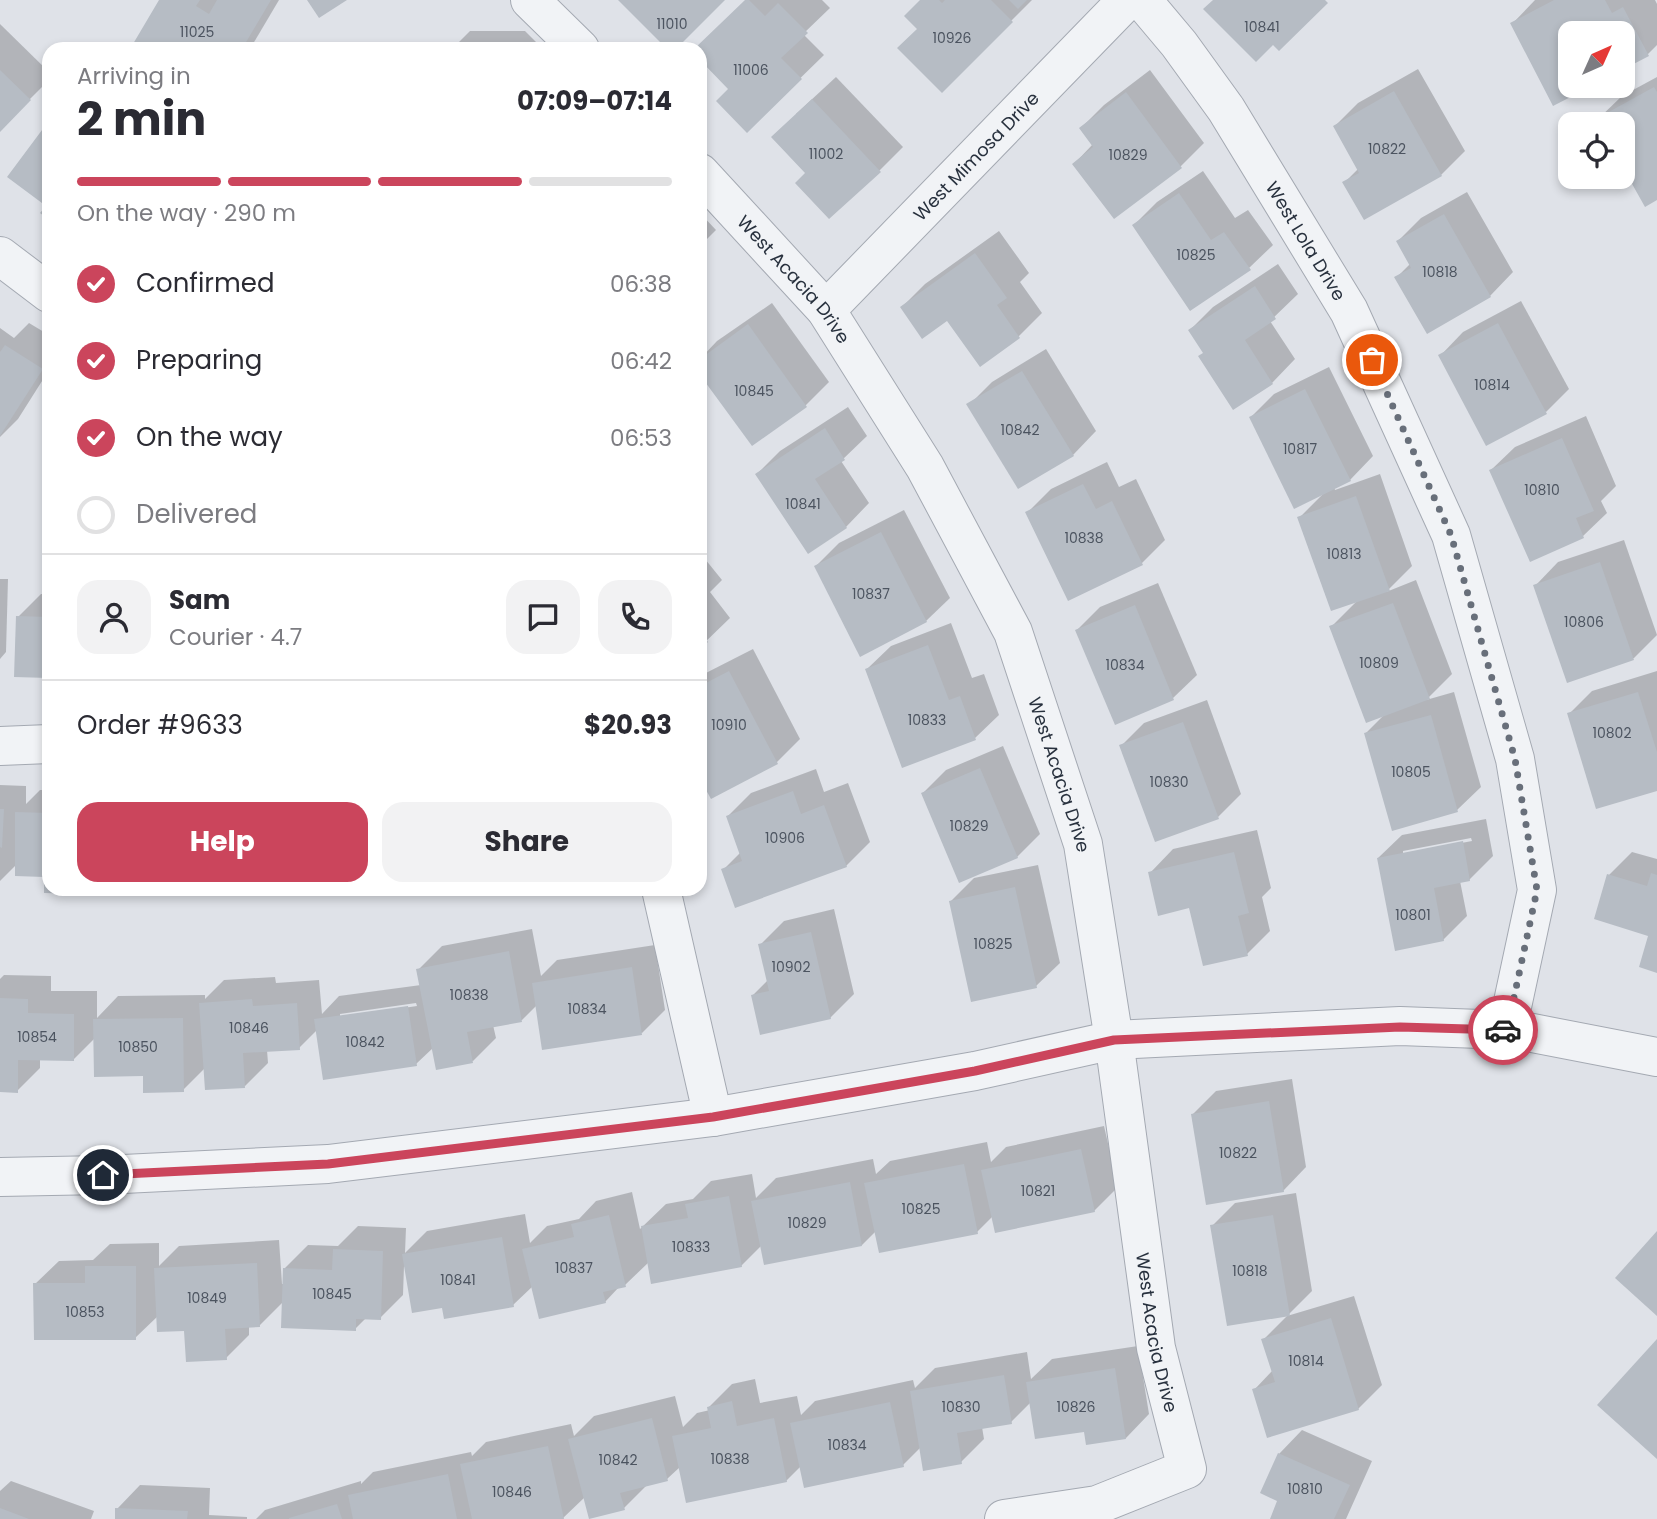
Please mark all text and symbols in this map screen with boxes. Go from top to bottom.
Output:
house number: 11010 [656,14,688,34]
house number: 10841 [1244,17,1280,37]
north arrow [1558,21,1634,98]
map controls [1558,21,1635,189]
house number: 11025 [180,22,214,42]
house number: 10926 [932,28,972,48]
text: Arriving in [77,60,191,92]
house number: 11006 [733,60,769,80]
text: 07:09–07:14 [517,83,672,119]
street label: West Mimosa Drive [907,86,1044,226]
text: 2 min [77,87,206,151]
button: locate [1558,112,1635,189]
house number: 10822 [1368,139,1406,159]
house number: 11002 [809,144,843,164]
house number: 10829 [1109,145,1147,165]
street label: West Lola Drive [1260,176,1352,305]
text: On the way · 290 m [77,197,296,229]
street label: West Acacia Drive [732,209,856,348]
house number: 10825 [1177,245,1215,265]
house number: 10818 [1422,262,1458,282]
icon: check [77,265,115,303]
text: Confirmed [136,265,274,301]
text: 06:38 [610,268,672,300]
pin [1342,330,1402,390]
icon: bag [1353,341,1391,379]
icon: check [77,342,115,380]
text: Preparing [136,342,262,378]
text: 06:42 [610,345,672,377]
house number: 10814 [1474,375,1510,395]
house number: 10845 [734,381,774,401]
icon: check [77,419,115,457]
text: On the way [136,419,283,455]
house number: 10842 [1001,420,1039,440]
text: 06:53 [610,422,672,454]
house number: 10817 [1283,439,1317,459]
house number: 10810 [1524,480,1560,500]
house number: 10841 [785,494,821,514]
text: Delivered [136,496,257,532]
house number: 10838 [1064,528,1104,548]
house number: 10813 [1327,544,1361,564]
button: person [77,580,151,654]
button: chat [506,580,580,654]
button: phone [598,580,672,654]
text: Sam [169,582,230,618]
house number: 10837 [852,584,890,604]
house number: 10806 [1564,612,1604,632]
text: Courier · 4.7 [169,621,302,653]
house number: 10809 [1359,653,1399,673]
house number: 10834 [1105,655,1145,675]
street label: West Acacia Drive [1023,694,1097,854]
text: Order #9633 [77,707,243,743]
text: $20.93 [584,707,672,743]
house number: 10833 [908,710,946,730]
house number: 10910 [711,715,747,735]
house number: 10802 [1593,723,1631,743]
house number: 10805 [1391,762,1431,782]
house number: 10830 [1149,772,1189,792]
button: Help [77,802,368,882]
button: Share [382,802,672,882]
house number: 10829 [950,816,988,836]
house number: 10906 [765,828,805,848]
house number: 10801 [1395,905,1431,925]
house number: 10825 [974,934,1012,954]
house number: 10902 [772,957,810,977]
house number: 10838 [449,985,489,1005]
courier [1468,995,1538,1065]
house number: 10834 [567,999,607,1019]
icon: car [1484,1011,1522,1049]
house number: 10846 [229,1018,269,1038]
house number: 10854 [17,1027,57,1047]
house number: 10842 [346,1032,384,1052]
house number: 10850 [118,1037,158,1057]
house number: 10822 [1219,1143,1257,1163]
pin [73,1145,133,1205]
icon: home [84,1156,122,1194]
house number: 10821 [1021,1181,1055,1201]
house number: 10825 [902,1199,940,1219]
house number: 10829 [788,1213,826,1233]
house number: 10833 [672,1237,710,1257]
street label: West Acacia Drive [1131,1251,1184,1415]
house number: 10837 [555,1258,593,1278]
house number: 10818 [1232,1261,1268,1281]
house number: 10841 [440,1270,476,1290]
house number: 10845 [312,1284,352,1304]
house number: 10849 [187,1288,227,1308]
house number: 10853 [65,1302,105,1322]
house number: 10814 [1288,1351,1324,1371]
house number: 10830 [941,1397,981,1417]
house number: 10826 [1056,1397,1096,1417]
house number: 10834 [827,1435,867,1455]
house number: 10838 [710,1449,750,1469]
house number: 10842 [599,1450,637,1470]
house number: 10810 [1287,1479,1323,1499]
house number: 10846 [492,1482,532,1502]

